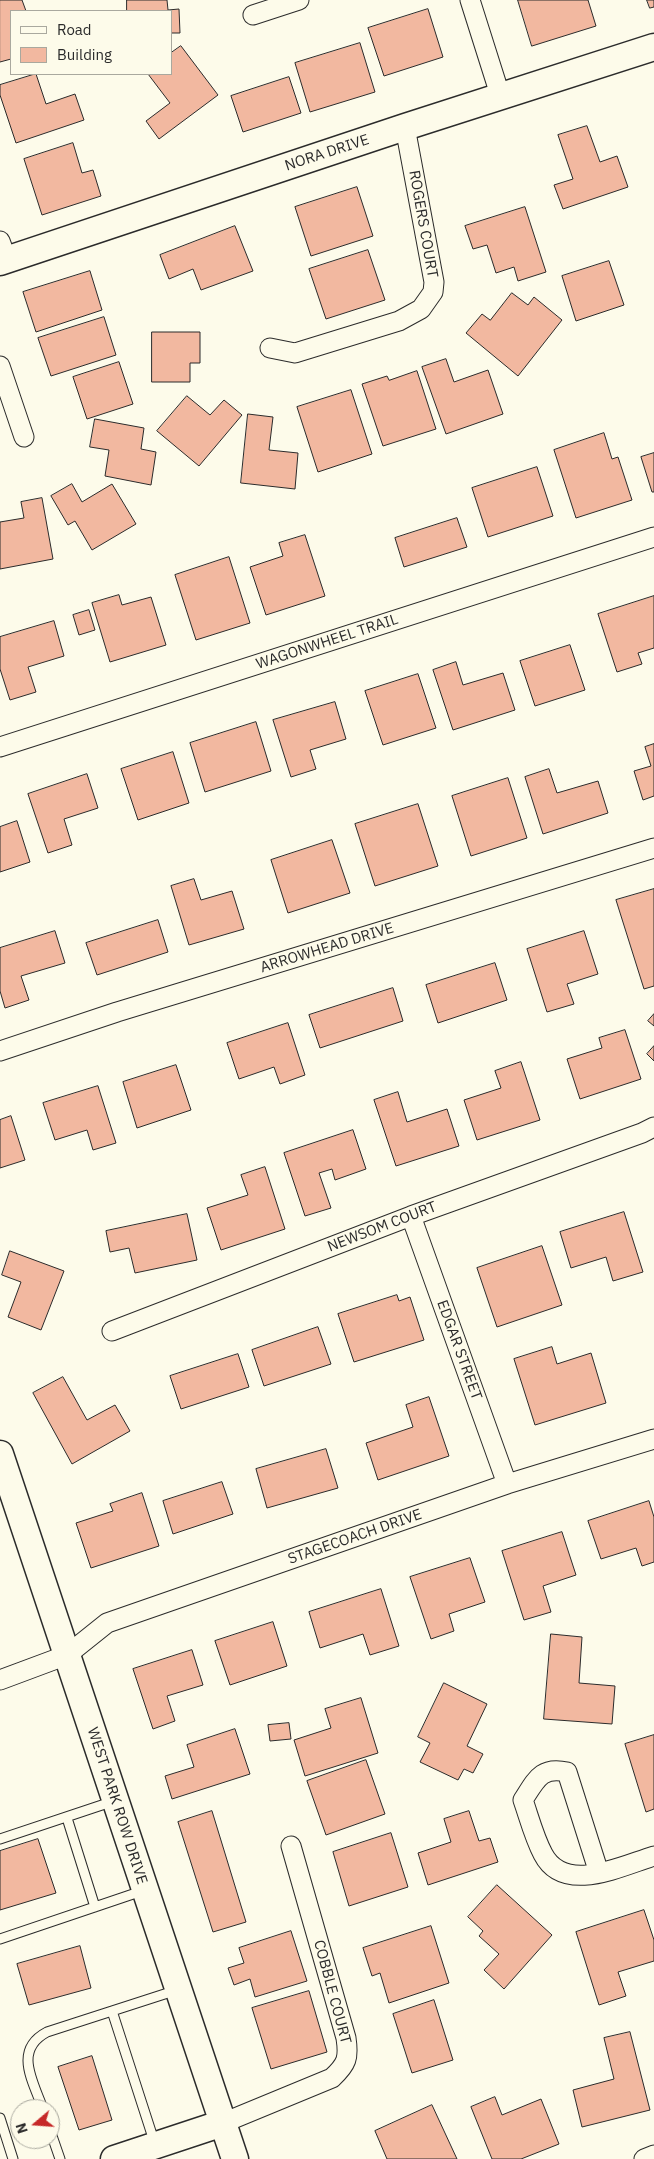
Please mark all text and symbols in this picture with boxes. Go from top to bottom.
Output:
legend [10,10,172,75]
text: Road [57,20,92,39]
text: Building [57,45,112,64]
street label: NORA DRIVE [283,131,371,175]
street label: ROGERS COURT [405,169,441,279]
street label: WAGONWHEEL TRAIL [254,611,400,673]
street label: ARROWHEAD DRIVE [258,919,396,977]
street label: NEWSOM COURT [325,1198,439,1256]
street label: EDGAR STREET [433,1298,485,1402]
street label: STAGECOACH DRIVE [286,1506,424,1568]
street label: WEST PARK ROW DRIVE [83,1725,151,1887]
street label: COBBLE COURT [309,1938,355,2046]
north arrow [10,2099,60,2149]
text: N [12,2121,32,2136]

